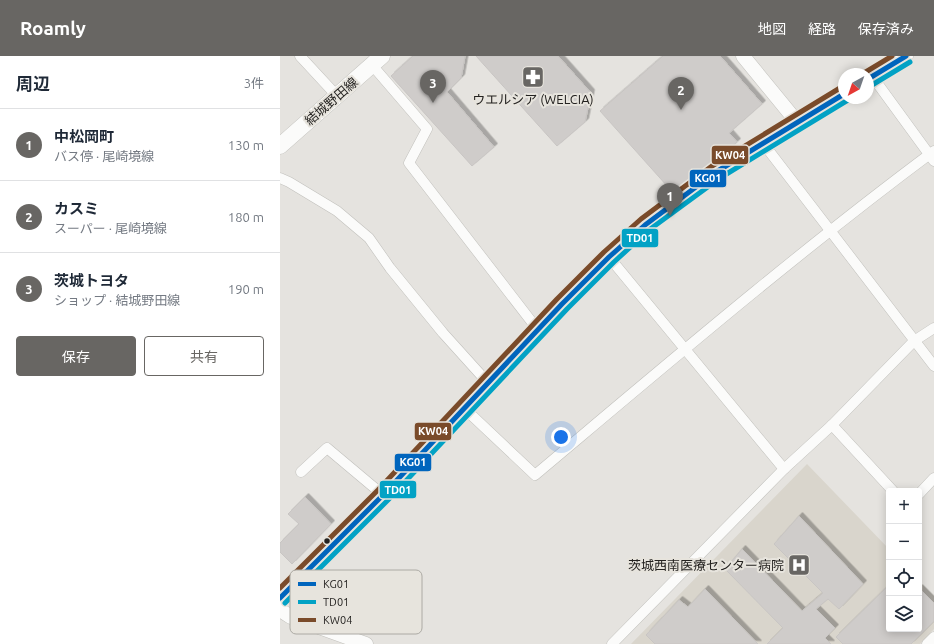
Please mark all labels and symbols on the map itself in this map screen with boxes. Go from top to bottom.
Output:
pharmacy icon: ウエルシア (WELCIA) [520,64,546,90]
north arrow [838,68,874,104]
pin: 3 [420,70,446,103]
street label: 結城野田線 [302,74,360,128]
pin: 2 [668,77,694,110]
place label: ウエルシア (WELCIA) [472,92,594,107]
line badge: KW04 [711,145,749,165]
text: KW04 [715,149,745,161]
line badge: KG01 [689,169,727,188]
text: KG01 [695,172,721,184]
pin: 1 [657,183,683,216]
line badge: TD01 [621,228,659,248]
text: TD01 [626,232,654,244]
line badge: KW04 [414,422,452,441]
text: KW04 [418,425,448,437]
your location [551,427,571,447]
line badge: KG01 [394,453,432,472]
text: KG01 [400,456,426,468]
line badge: TD01 [379,480,417,499]
text: TD01 [384,484,412,496]
unlabelled marker [322,536,332,546]
hospital icon: 茨城西南医療センター病院 [786,552,812,578]
place label: 茨城西南医療センター病院 [628,558,784,572]
legend [290,570,422,634]
text: KG01 [323,578,349,590]
text: TD01 [323,596,349,608]
text: KW04 [323,614,352,626]

